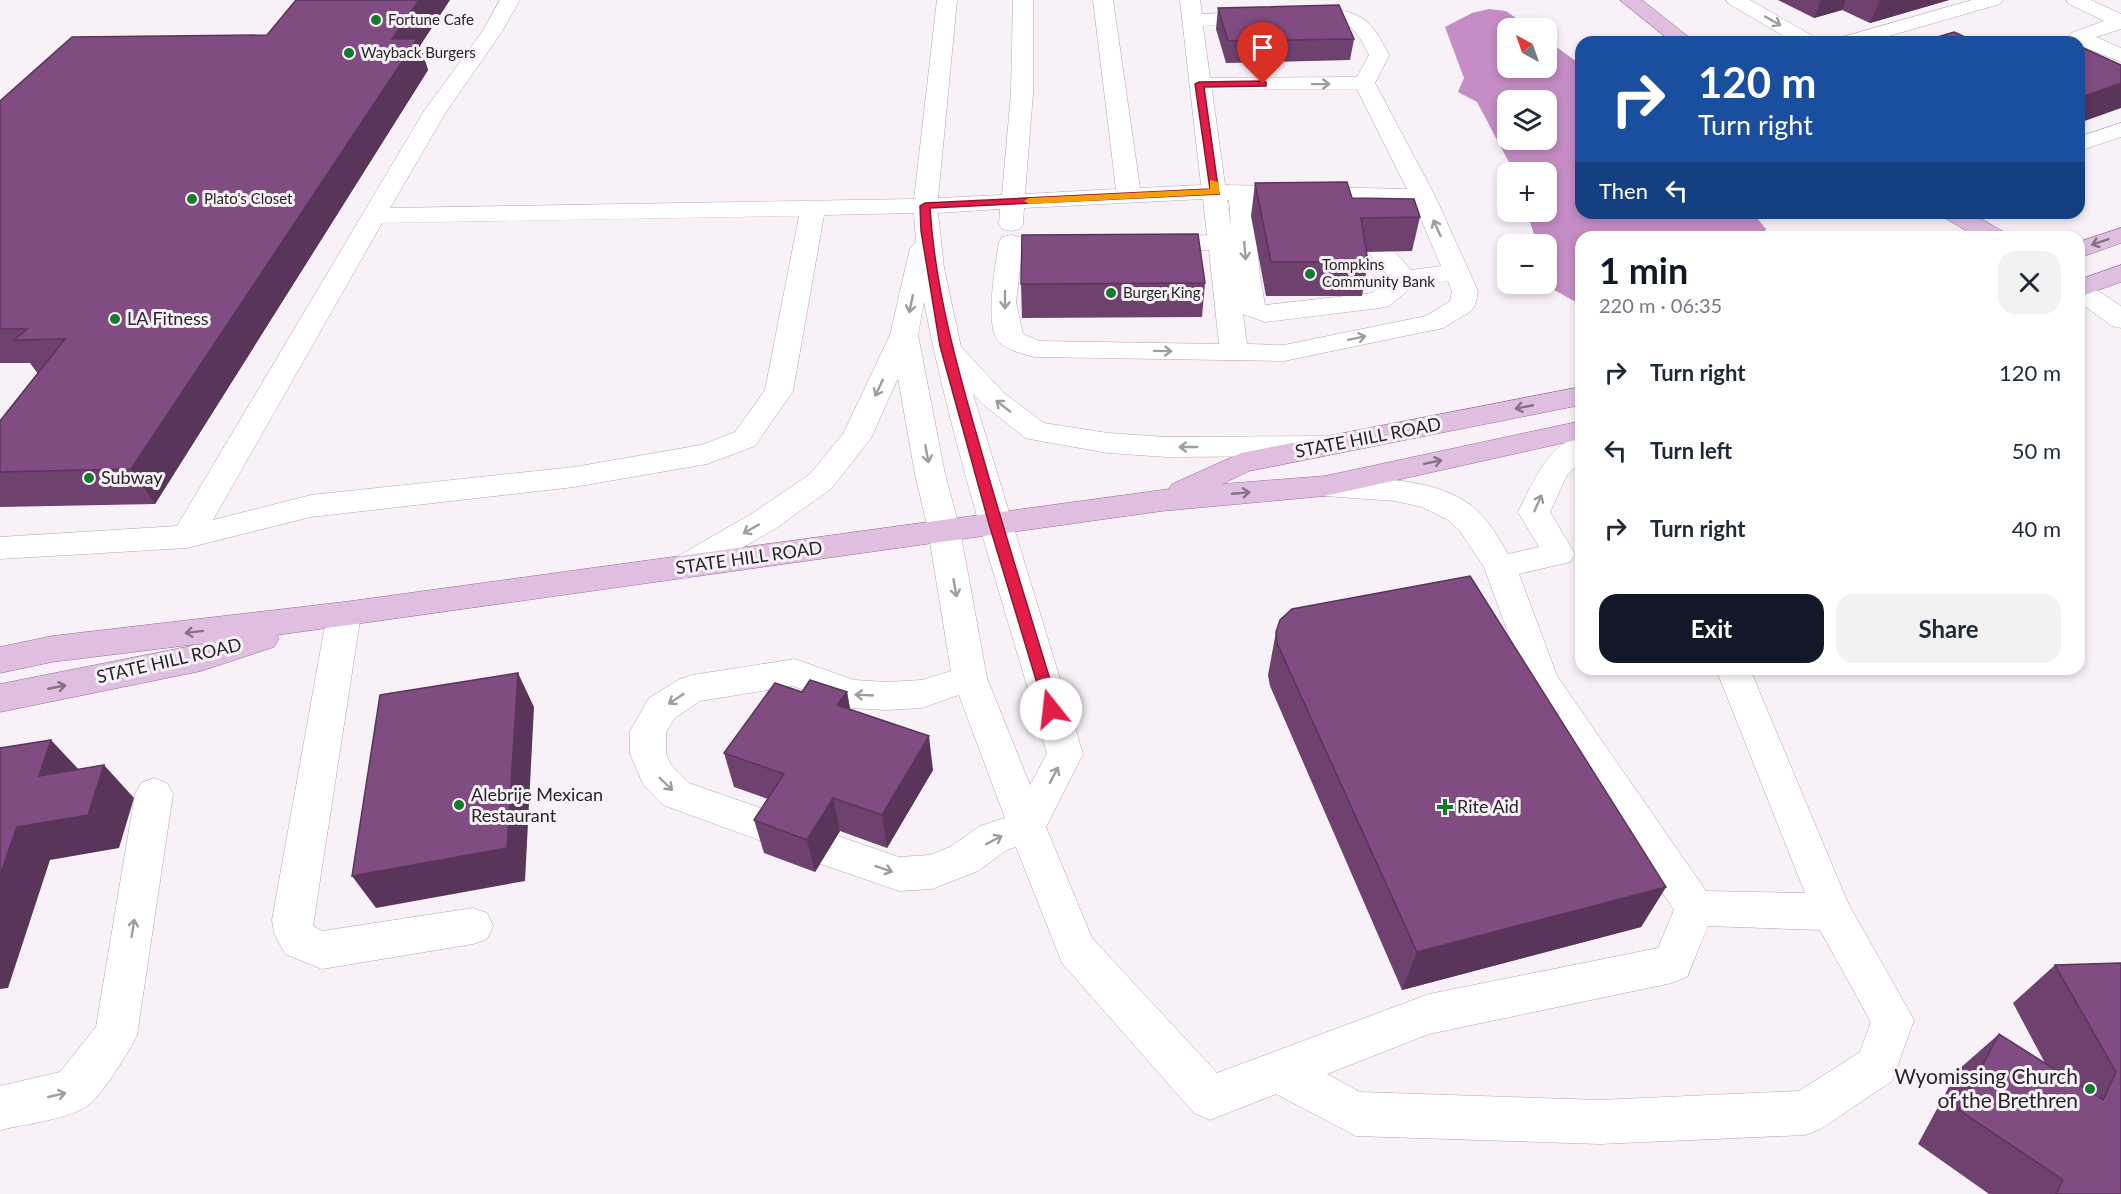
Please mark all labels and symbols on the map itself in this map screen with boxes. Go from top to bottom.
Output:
place label: Fortune Cafe [388,10,474,28]
marker: Fortune Cafe [369,13,383,27]
one-way arrow [1763,16,1781,27]
north arrow [1497,18,1557,78]
pin [1237,22,1288,84]
place label: Wayback Burgers [361,43,476,61]
marker: Wayback Burgers [342,46,356,60]
one-way arrow [1310,78,1330,90]
place label: Plato's Closet [204,189,293,207]
marker: Plato's Closet [185,192,199,206]
one-way arrow [1431,219,1442,238]
one-way arrow [2091,238,2110,249]
one-way arrow [1239,240,1250,260]
place label: Tompkins Community Bank [1322,255,1435,290]
marker: Tompkins Community Bank [1303,267,1317,281]
place label: Burger King [1123,283,1201,301]
marker: Burger King [1104,286,1118,300]
one-way arrow [999,289,1011,309]
one-way arrow [904,294,916,313]
place label: LA Fitness [127,307,209,329]
marker: LA Fitness [108,312,122,326]
one-way arrow [1346,332,1366,343]
one-way arrow [1153,345,1173,357]
one-way arrow [873,379,884,397]
one-way arrow [995,399,1011,412]
one-way arrow [1514,402,1533,414]
street label: STATE HILL ROAD [1293,412,1443,462]
one-way arrow [1178,441,1198,453]
one-way arrow [922,444,933,464]
one-way arrow [1424,456,1443,468]
place label: Subway [101,466,163,488]
marker: Subway [82,471,96,485]
one-way arrow [1231,487,1251,498]
one-way arrow [1533,495,1544,513]
one-way arrow [743,523,760,535]
street label: STATE HILL ROAD [674,536,824,578]
one-way arrow [949,578,960,597]
one-way arrow [184,627,204,638]
street label: STATE HILL ROAD [94,633,243,687]
position arrow [1019,677,1083,741]
one-way arrow [47,681,67,692]
one-way arrow [854,689,874,700]
one-way arrow [668,692,685,705]
one-way arrow [1048,767,1060,784]
one-way arrow [658,777,673,791]
place label: Alebrije Mexican Restaurant [471,783,603,826]
place label: Rite Aid [1457,795,1519,817]
marker: Alebrije Mexican Restaurant [452,798,466,812]
marker: Rite Aid [1438,800,1452,814]
one-way arrow [985,834,1002,846]
one-way arrow [874,864,893,875]
one-way arrow [128,919,139,939]
place label: Wyomissing Church of the Brethren [1894,1063,2078,1112]
marker: Wyomissing Church of the Brethren [2083,1082,2097,1096]
one-way arrow [47,1088,66,1100]

